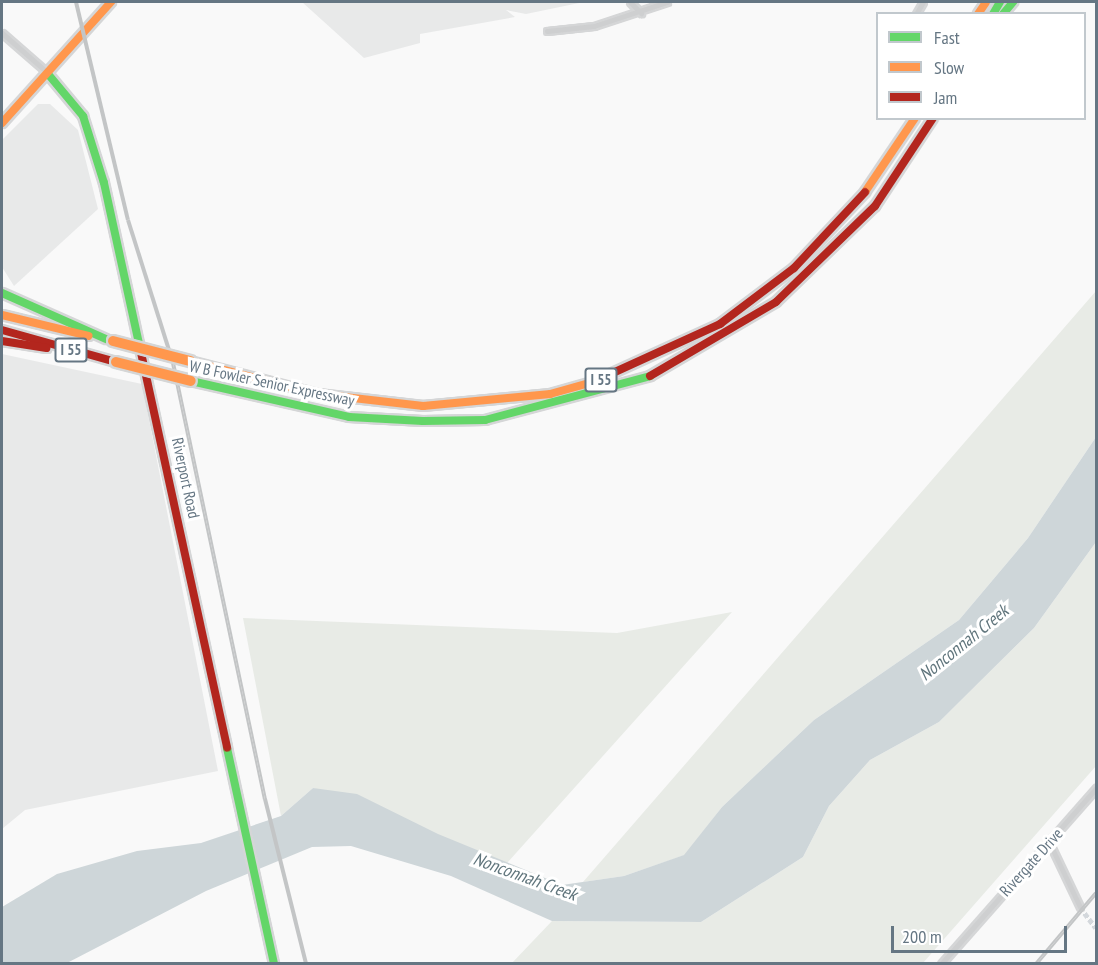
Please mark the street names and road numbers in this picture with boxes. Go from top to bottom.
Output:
road number: I 55 [54,338,88,362]
street label: W B Fowler Senior Expressway [187,356,357,410]
road number: I 55 [584,368,618,392]
street label: Riverport Road [168,436,204,520]
street label: Rivergate Drive [995,824,1067,900]

